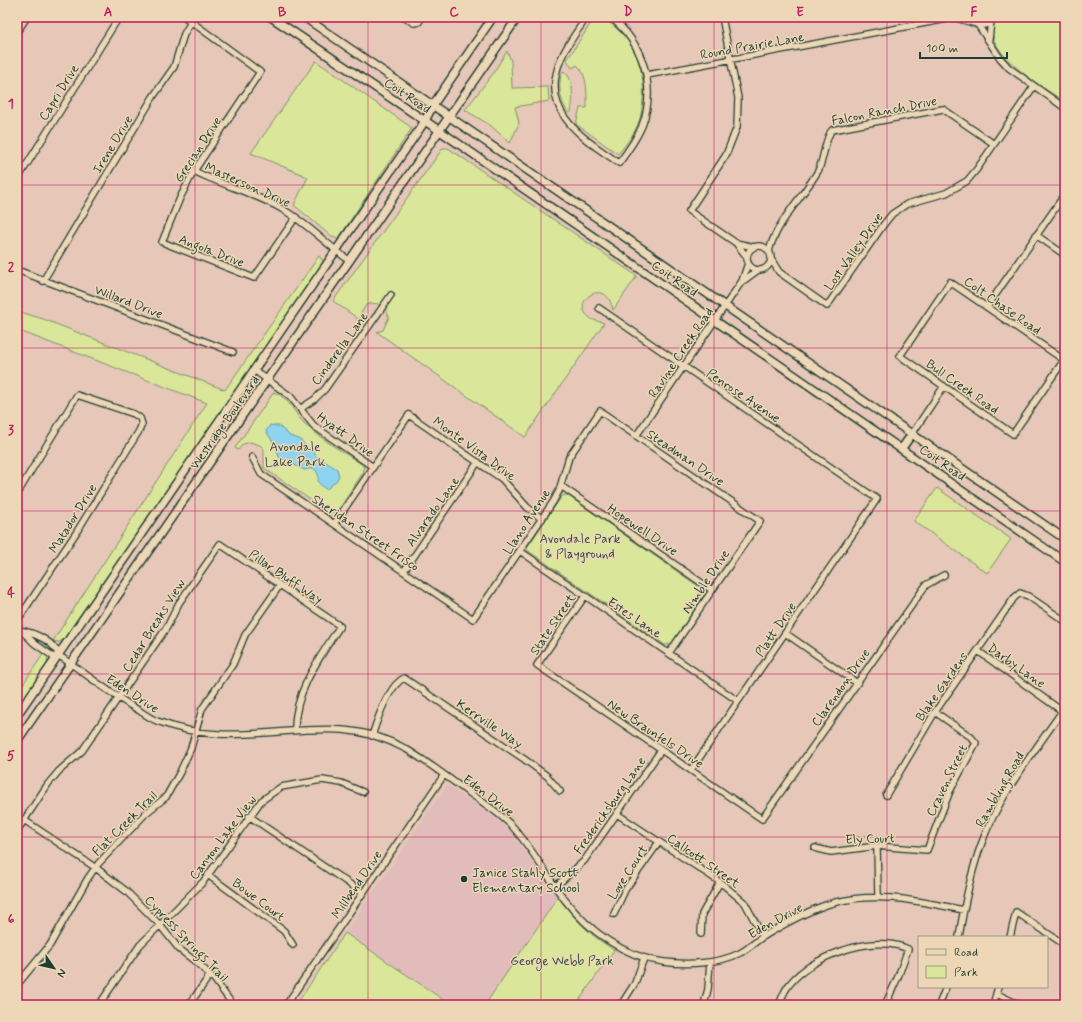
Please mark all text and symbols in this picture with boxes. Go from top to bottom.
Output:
text: A [104,4,112,21]
text: B [278,4,287,21]
text: C [449,4,459,21]
text: D [624,4,633,21]
text: E [796,4,804,21]
text: F [971,4,978,21]
street label: Round Prairie Lane [699,29,806,64]
scale bar [920,34,1007,60]
text: 100 m [926,41,958,57]
street label: Capri Drive [35,61,83,124]
street label: Coit Road [381,74,434,118]
street label: Falcon Ranch Drive [830,93,939,130]
text: 1 [8,96,14,113]
street label: Irene Drive [89,112,137,177]
street label: Grecian Drive [171,114,226,186]
street label: Masterson Drive [202,159,293,212]
street label: Lost Valley Drive [821,209,888,294]
street label: Angola Drive [176,231,247,274]
street label: Coit Road [648,257,701,301]
text: 2 [8,259,15,276]
street label: Colt Chase Road [960,273,1044,339]
street label: Willard Drive [92,282,165,323]
street label: Ravine Creek Road [645,304,718,401]
street label: Cinderella Lane [308,309,373,389]
street label: Bull Creek Road [922,356,1002,419]
street label: Penrose Avenue [703,365,783,427]
street label: Westridge Boulevard [186,373,265,474]
street label: Hyatt Drive [313,409,377,462]
street label: Monte Vista Drive [429,413,519,485]
text: 3 [8,422,14,439]
street label: Steadman Drive [643,426,727,491]
park label: Avondale Lake Park [265,439,326,471]
street label: Coit Road [916,441,969,485]
street label: Alvarado Lane [403,473,464,550]
street label: Matador Drive [45,481,101,557]
street label: Llano Avenue [500,486,555,558]
street label: Sheridan Street Frisco [308,491,422,576]
street label: Hopewell Drive [604,500,681,560]
park label: Avondale Park & Playground [540,531,621,563]
street label: Pillar Bluff Way [245,546,325,608]
street label: Nimble Drive [679,547,734,617]
street label: Cedar Breaks View [119,576,190,676]
text: 4 [7,585,15,602]
street label: State Street [526,590,580,659]
street label: Estes Lane [604,594,664,643]
street label: Platt Drive [752,599,801,661]
street label: Darby Lane [984,640,1049,693]
street label: Clarendon Drive [808,645,874,730]
street label: Blake Gardens [912,649,973,725]
street label: Eden Drive [102,671,162,718]
street label: Kerrville Way [453,696,526,753]
street label: New Braunfels Drive [604,696,707,773]
street label: Craven Street [923,742,972,819]
text: 5 [7,748,15,765]
street label: Rambling Road [972,749,1030,831]
street label: Fredericksburg Lane [570,754,650,858]
street label: Eden Drive [459,771,517,821]
street label: Flat Creek Trail [89,788,162,860]
street label: Canyon Lake View [186,792,261,884]
street label: Callcott Street [663,830,743,893]
street label: Ely Court [845,830,895,849]
street label: Love Court [604,842,652,903]
street label: Millbend Drive [328,847,386,922]
place label: Janice Stahly Scott Elementary School [472,865,580,897]
marker: Janice Stahly Scott Elementary School [459,874,469,884]
street label: Bowe Court [228,875,288,926]
street label: Cypress Springs Trail [139,892,232,987]
street label: Eden Drive [745,899,806,943]
text: 6 [8,911,15,928]
legend [918,936,1048,988]
text: Road [954,945,978,961]
north arrow [34,948,74,988]
park label: George Webb Park [510,953,614,971]
text: Park [954,965,978,981]
text: N [54,966,69,980]

